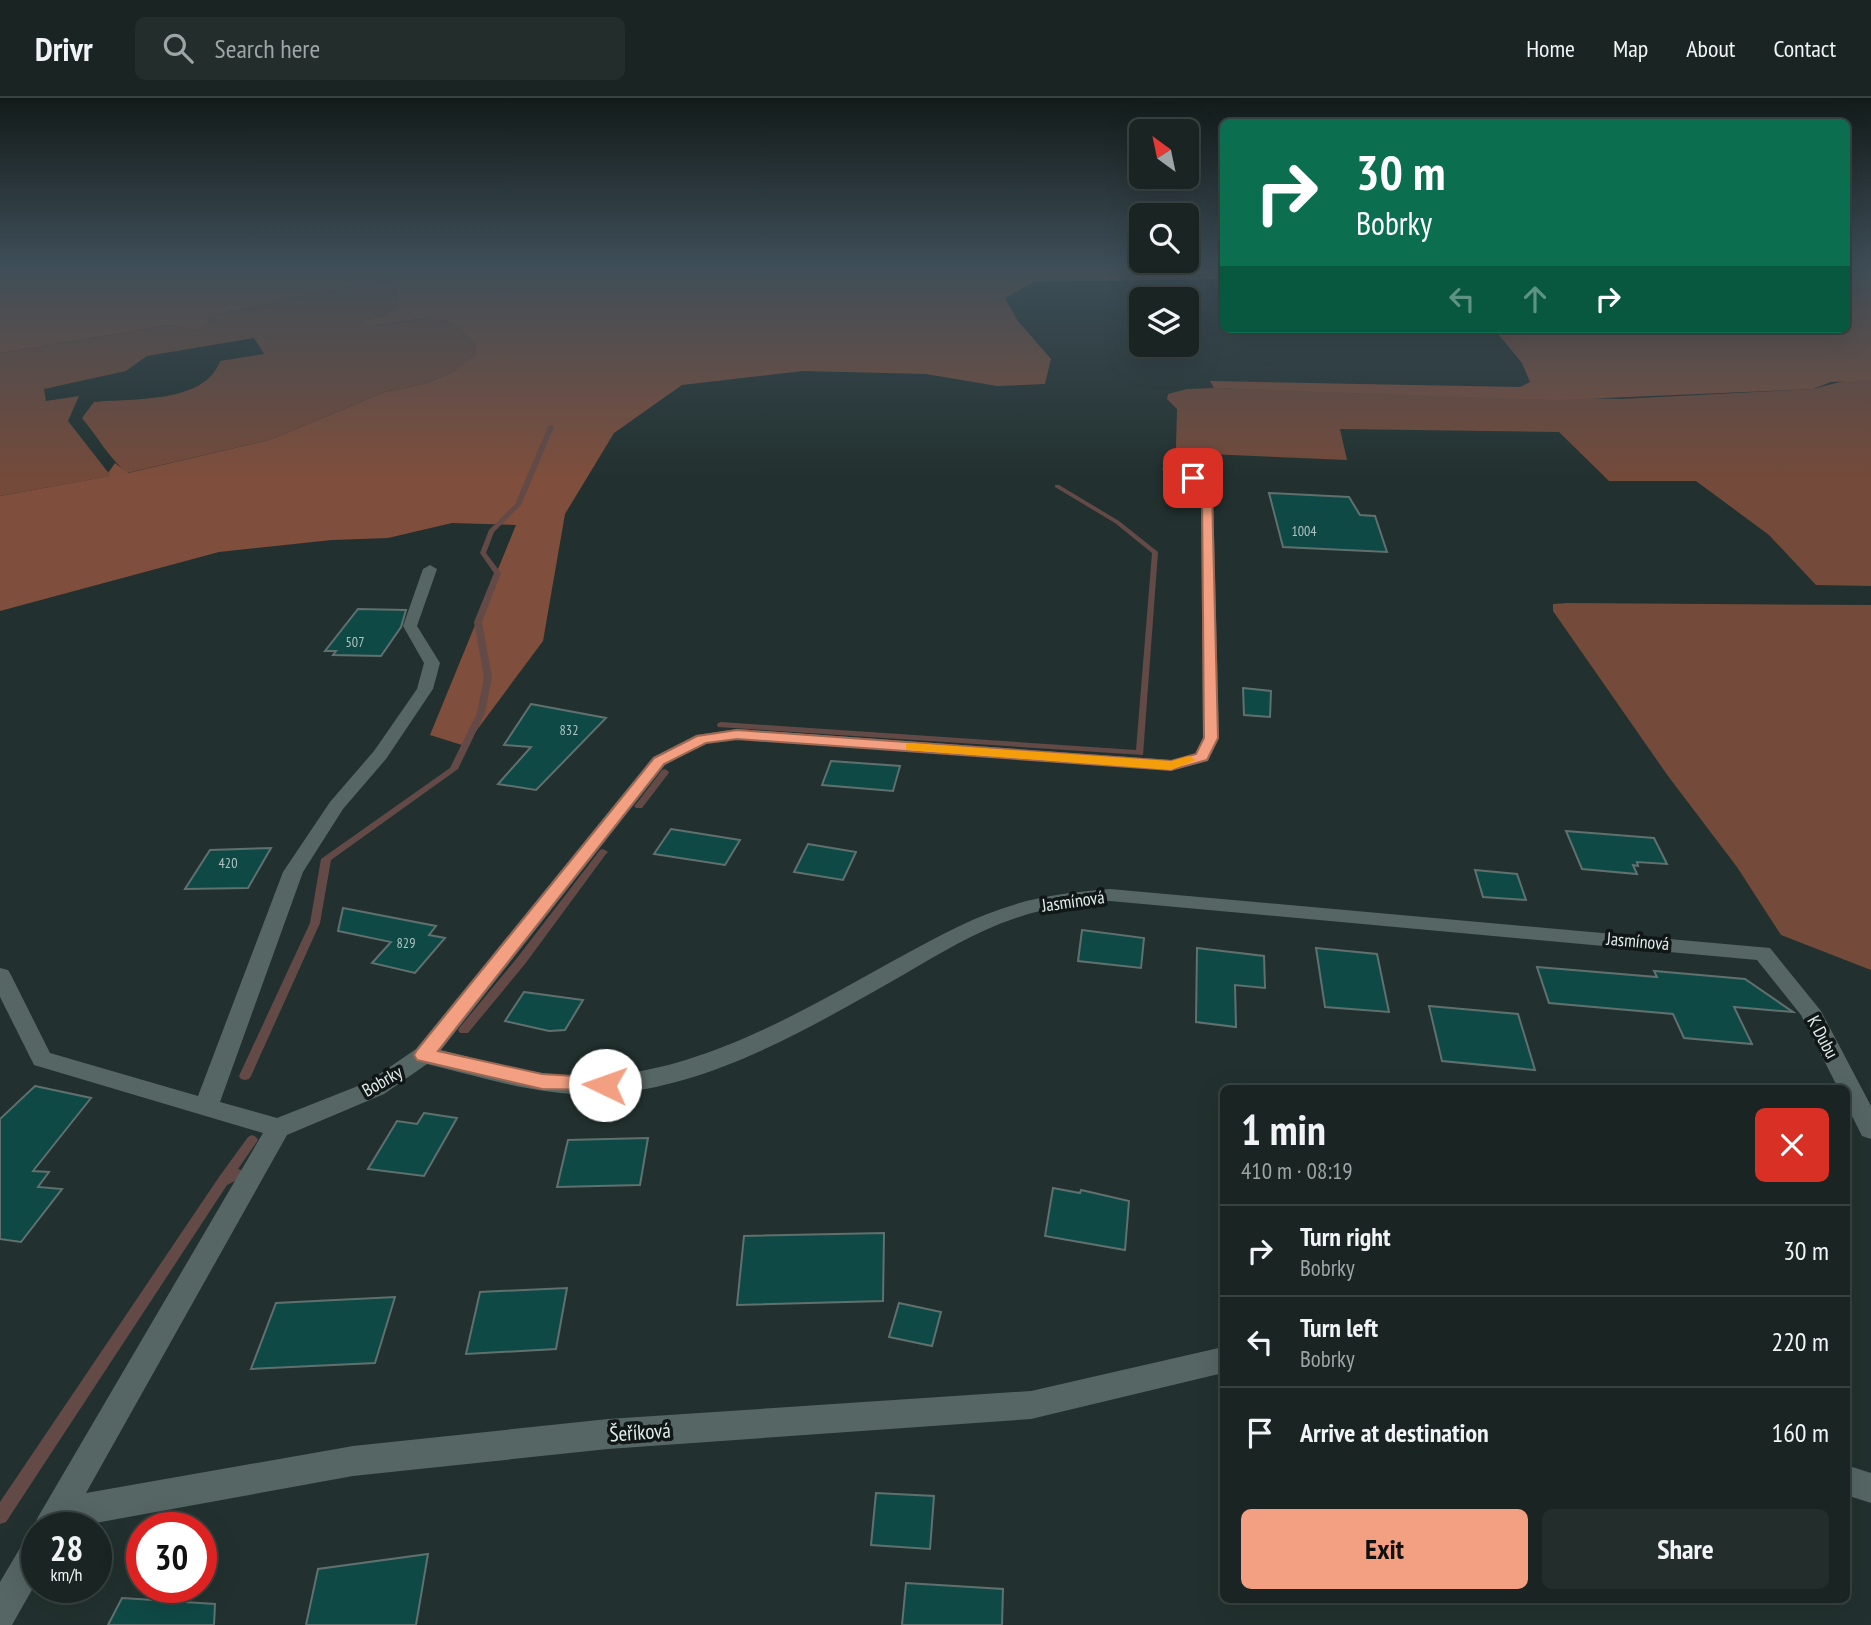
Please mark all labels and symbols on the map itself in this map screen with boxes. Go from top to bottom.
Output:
north arrow [1129,119,1199,189]
pin [1163,448,1223,508]
house number: 1004 [1291,522,1317,540]
house number: 507 [346,633,364,651]
house number: 832 [560,721,578,739]
house number: 420 [219,854,237,872]
street label: Jasmínová [1039,885,1106,917]
street label: Jasmínová [1605,927,1670,955]
house number: 829 [397,934,415,952]
street label: K Dubu [1802,1012,1844,1062]
position arrow [568,1048,642,1122]
street label: Bobrky [358,1060,406,1102]
street label: Šeříková [608,1416,672,1448]
speed limit sign: 30 [126,1512,217,1603]

